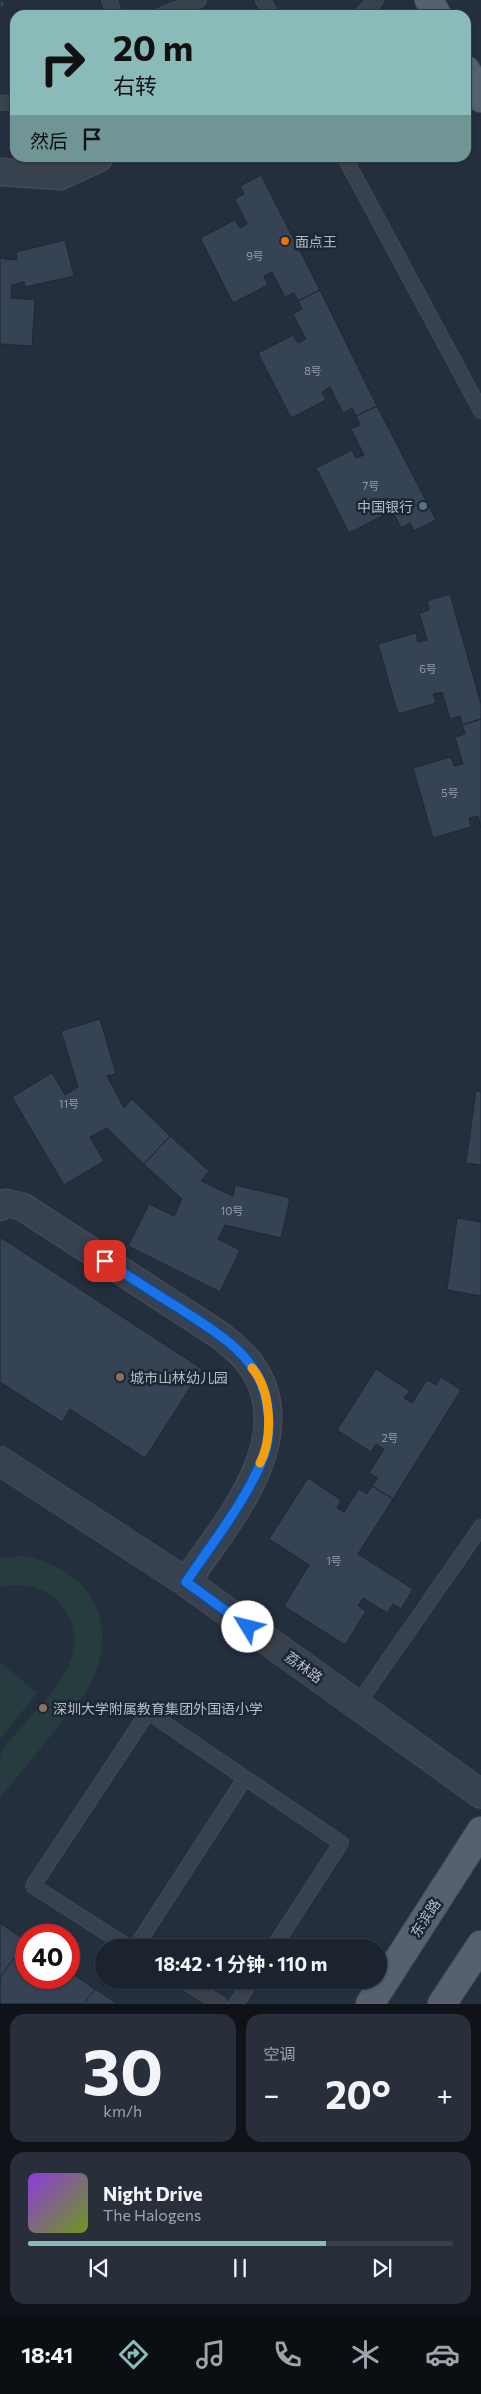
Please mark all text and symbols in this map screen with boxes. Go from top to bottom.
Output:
text: 20 m [113,25,193,68]
icon: right [30,30,95,95]
text: 右转 [113,72,157,99]
icon: arrive [78,125,106,153]
text: 然后 [30,129,68,152]
place label: 面点王 [295,233,337,250]
marker: 面点王 [279,235,291,247]
house number: 9号 [246,249,264,262]
house number: 8号 [304,364,322,377]
house number: 7号 [363,479,379,492]
place label: 中国银行 [357,498,413,515]
marker: 中国银行 [417,500,429,512]
house number: 6号 [419,662,437,675]
house number: 5号 [441,786,459,799]
house number: 11号 [59,1097,79,1110]
house number: 10号 [221,1204,243,1217]
pin [84,1240,126,1282]
icon: arrive [91,1247,119,1275]
place label: 城市山林幼儿园 [130,1369,228,1386]
marker: 城市山林幼儿园 [114,1371,126,1383]
house number: 2号 [381,1431,399,1444]
house number: 1号 [326,1554,342,1567]
position arrow [221,1600,273,1652]
street label: 荔林路 [282,1648,326,1686]
place label: 深圳大学附属教育集团外国语小学 [53,1700,263,1717]
marker: 深圳大学附属教育集团外国语小学 [37,1702,49,1714]
street label: 东滨路 [406,1896,444,1940]
speed limit sign: 40 [15,1924,80,1989]
text: 18:42 · 1 分钟 · 110 m [155,1952,327,1975]
text: 30 [82,2029,163,2108]
text: 空调 [264,2044,296,2063]
text: 20° [325,2070,391,2117]
text: − [264,2077,279,2111]
text: + [437,2077,453,2111]
text: km/h [103,2101,142,2120]
text: Night Drive [103,2182,203,2205]
text: The Halogens [103,2205,201,2224]
icon: previous [85,2254,113,2282]
icon: pause [226,2254,254,2282]
icon: next [368,2254,396,2282]
icon: directions [116,2337,151,2372]
icon: music [193,2337,228,2372]
icon: phone [270,2337,305,2372]
icon: climate [348,2337,383,2372]
icon: car [425,2337,460,2372]
text: 18:41 [21,2341,73,2368]

